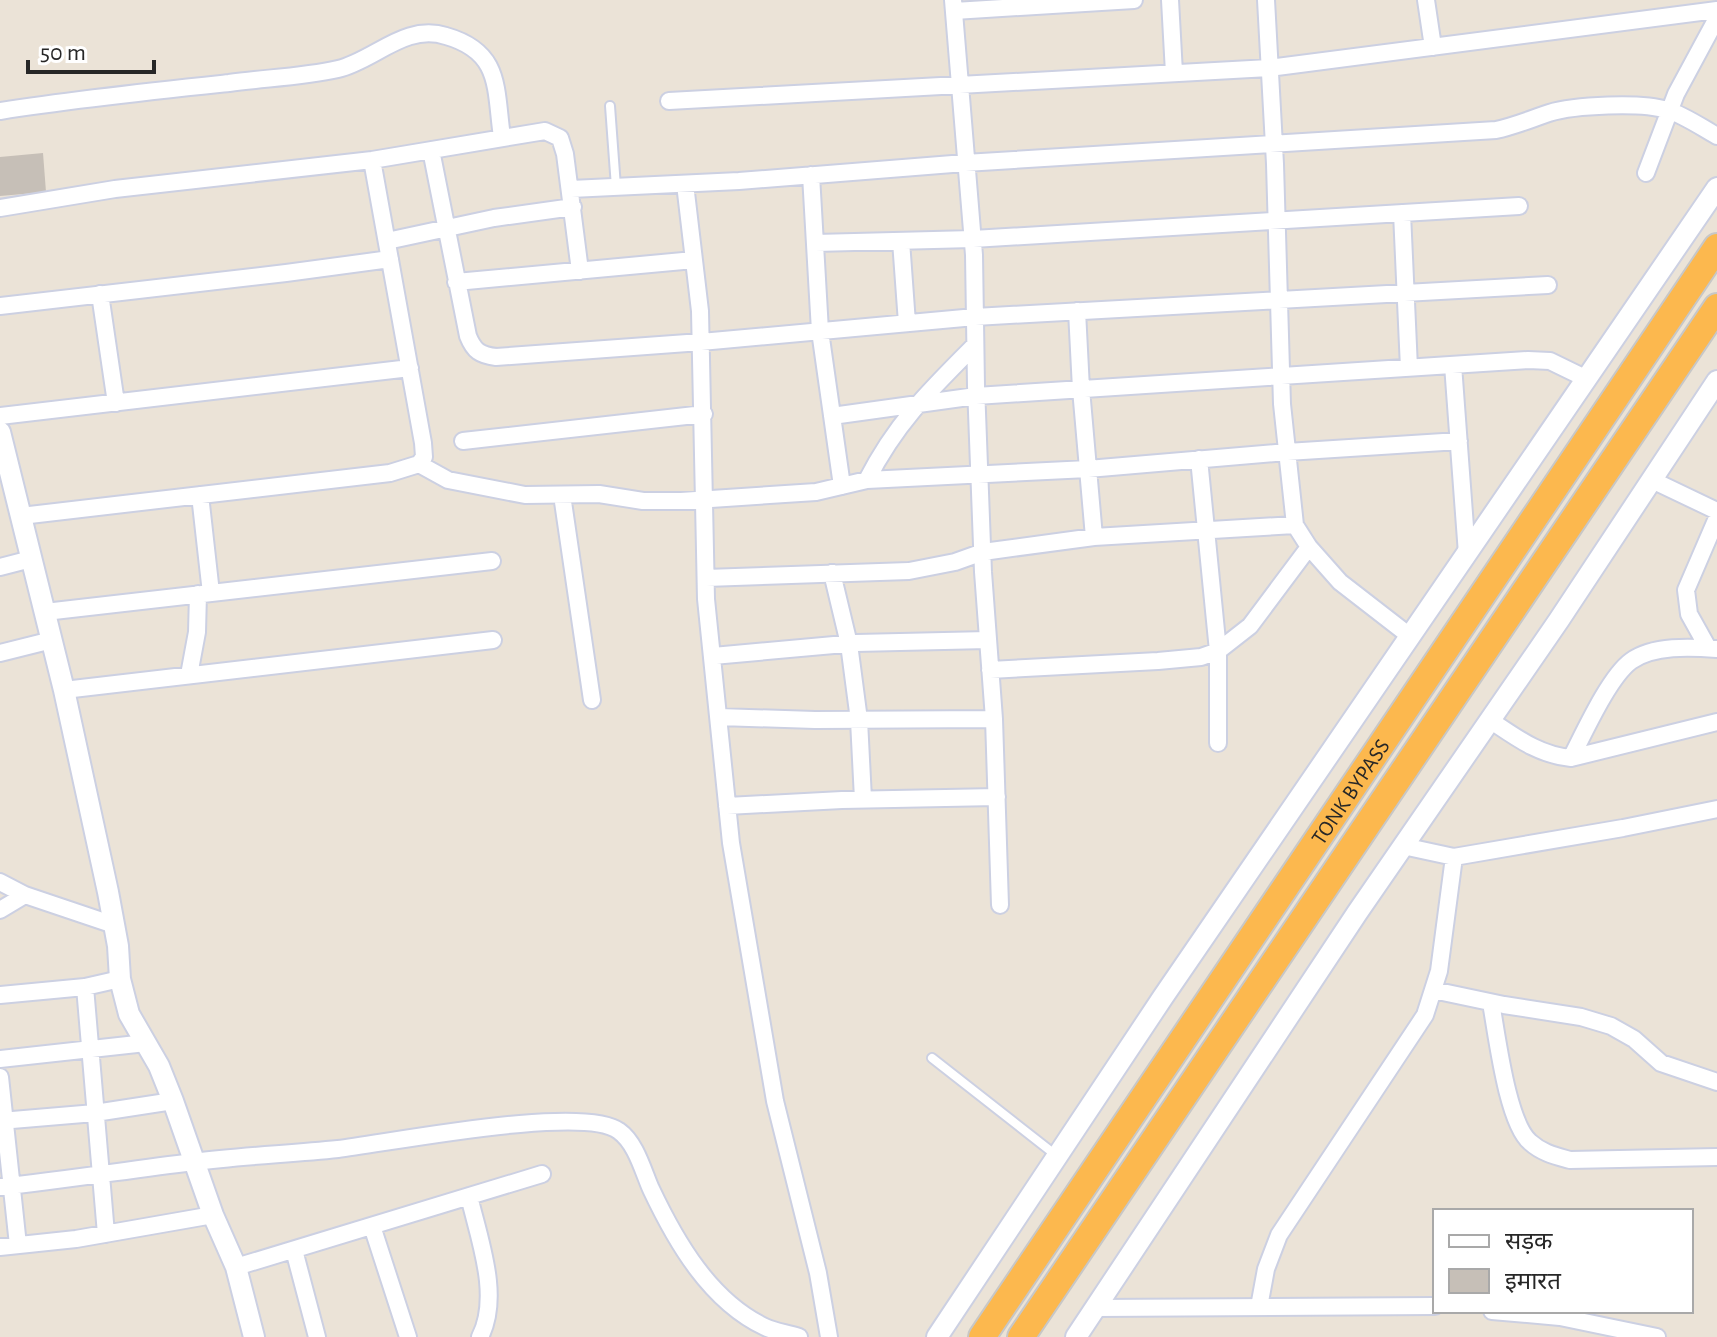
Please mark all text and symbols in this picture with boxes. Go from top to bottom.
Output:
scale bar [28,24,154,74]
text: 50 m [40,41,86,65]
street label: TONK BYPASS [1308,735,1394,849]
legend [1433,1209,1693,1313]
text: सड़क [1505,1230,1553,1254]
text: इमारत [1505,1270,1562,1294]

